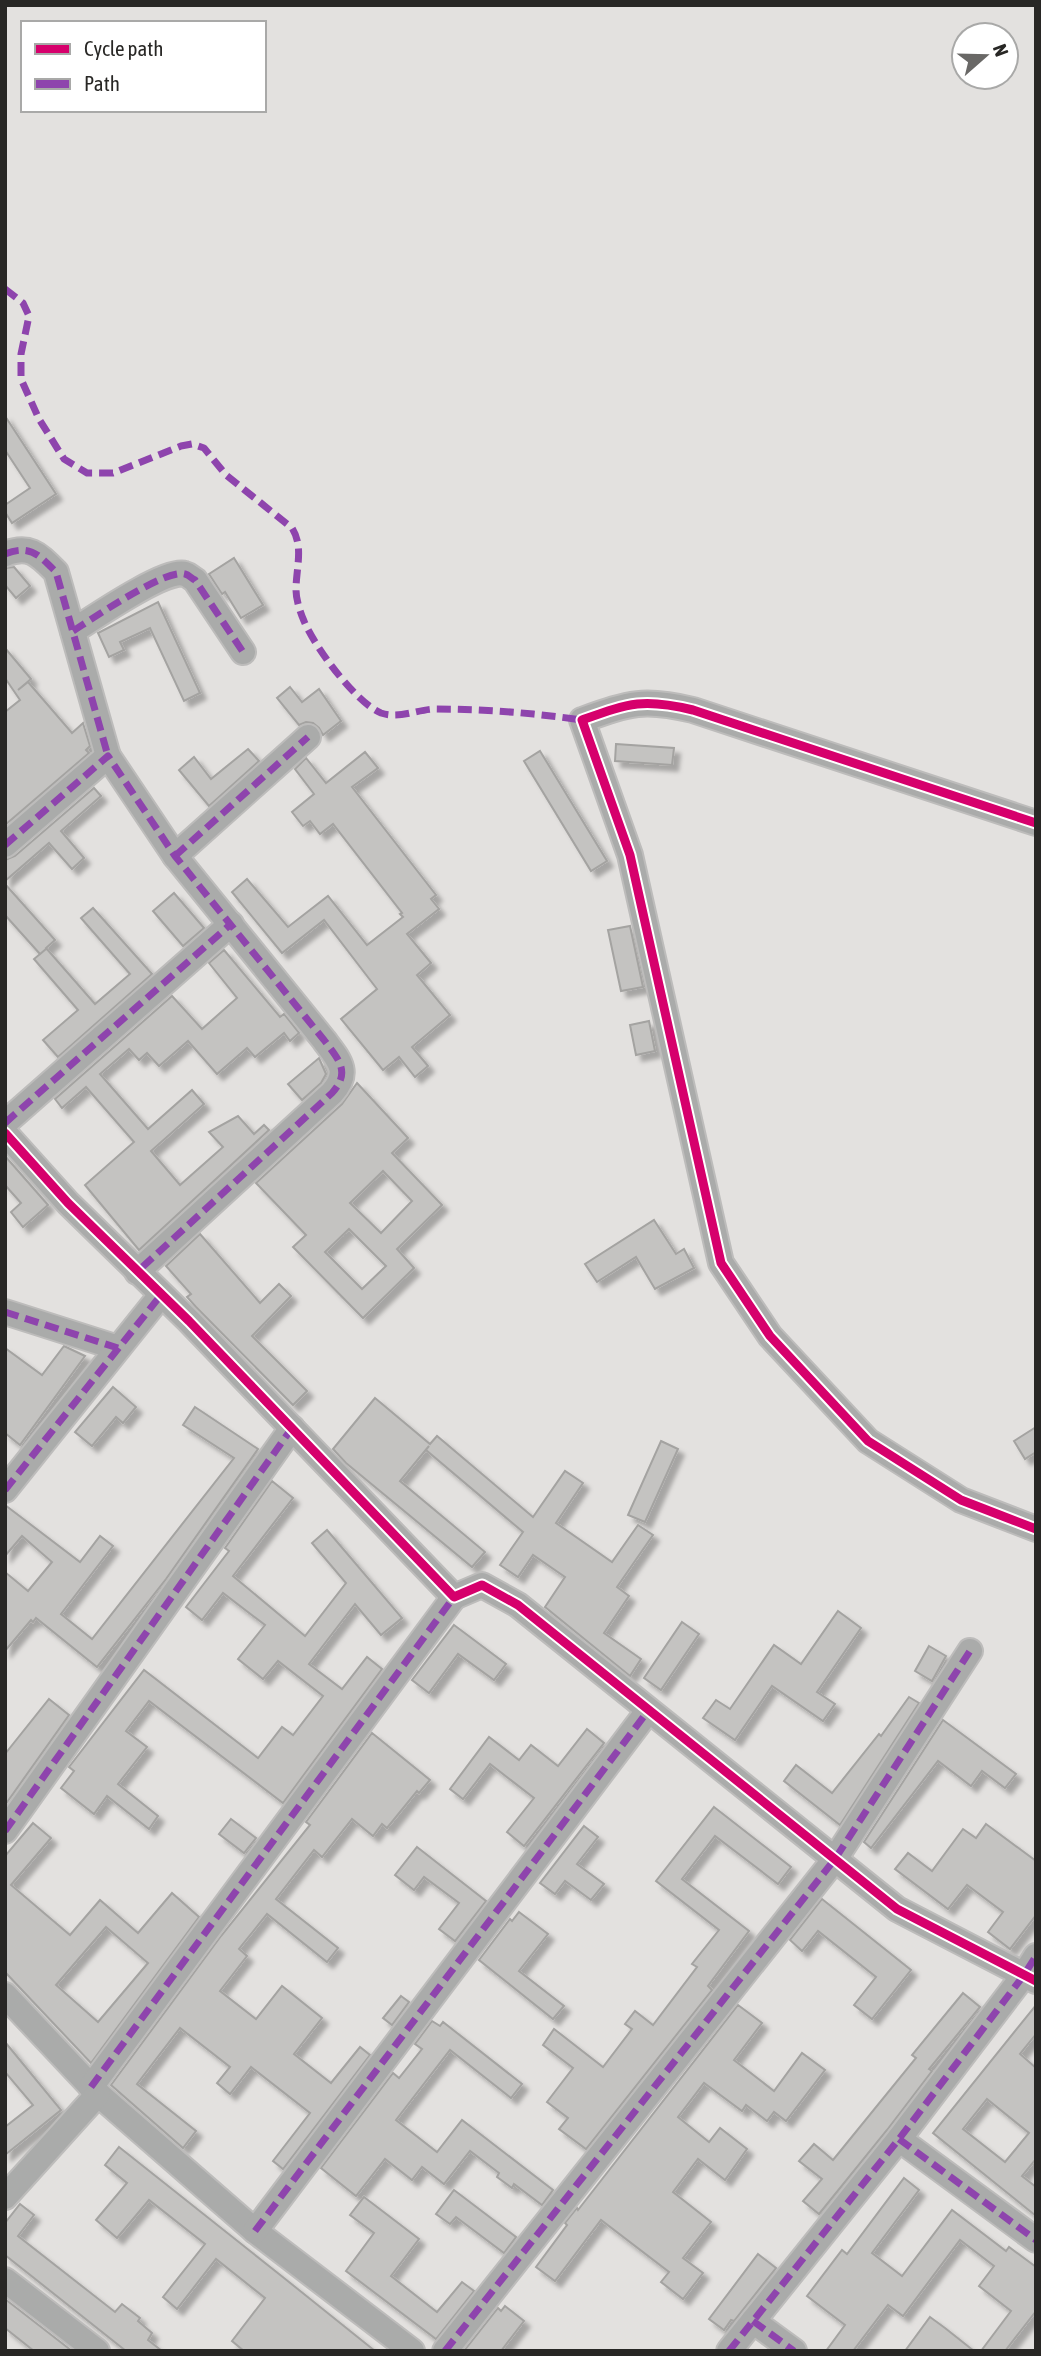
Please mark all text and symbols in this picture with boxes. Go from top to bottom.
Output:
legend [21,21,266,112]
north arrow [950,21,1020,91]
text: Cycle path [84,36,163,60]
text: N [989,41,1013,59]
text: Path [84,71,120,95]

